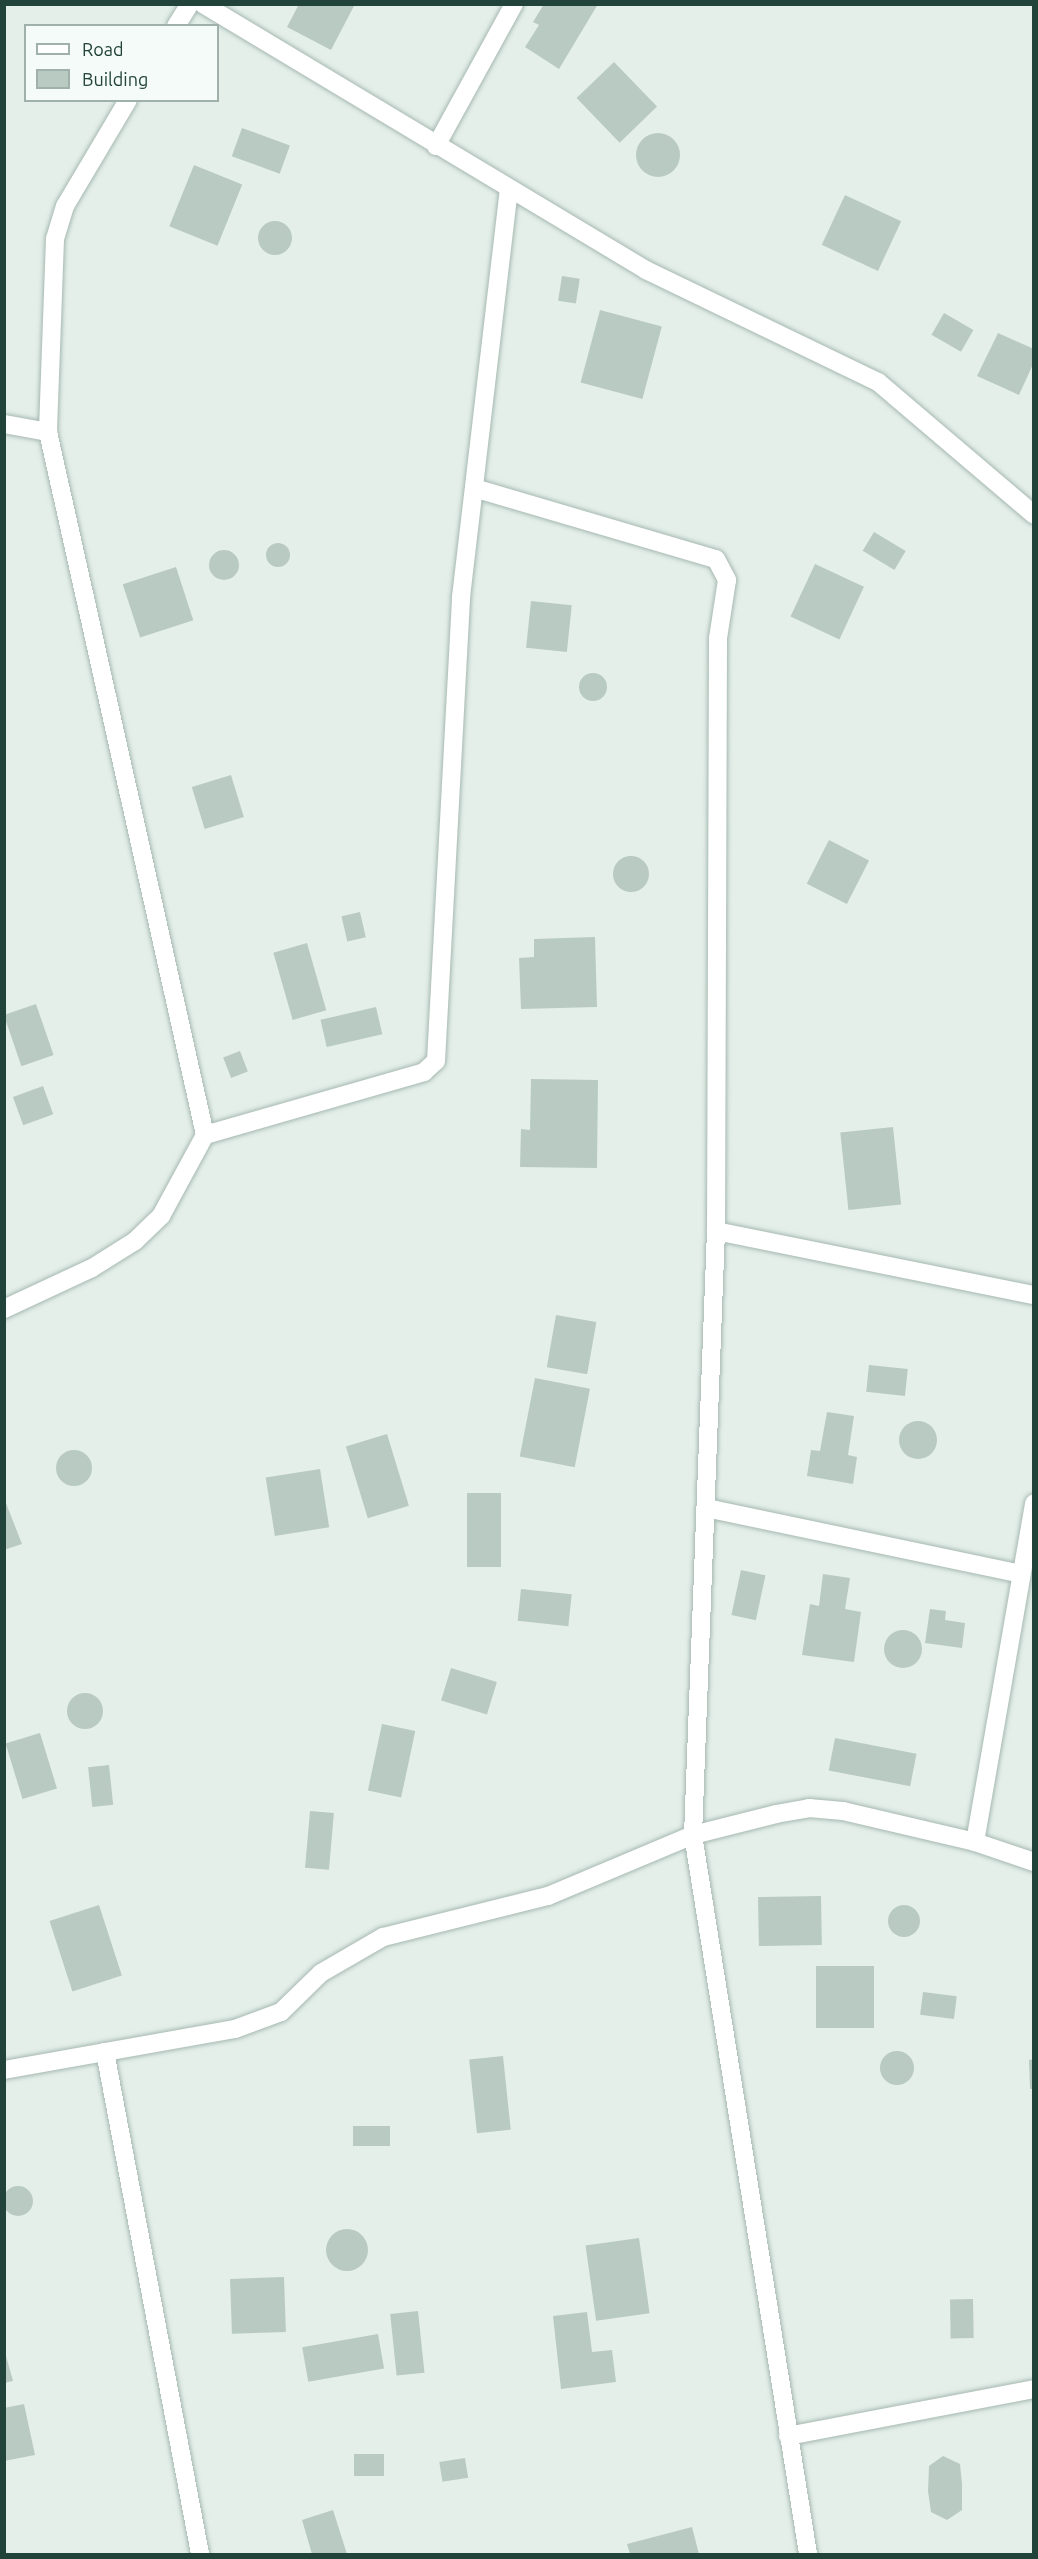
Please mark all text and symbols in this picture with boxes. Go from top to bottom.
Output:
legend [24,24,219,102]
text: Road [82,39,124,59]
text: Building [82,69,148,89]

